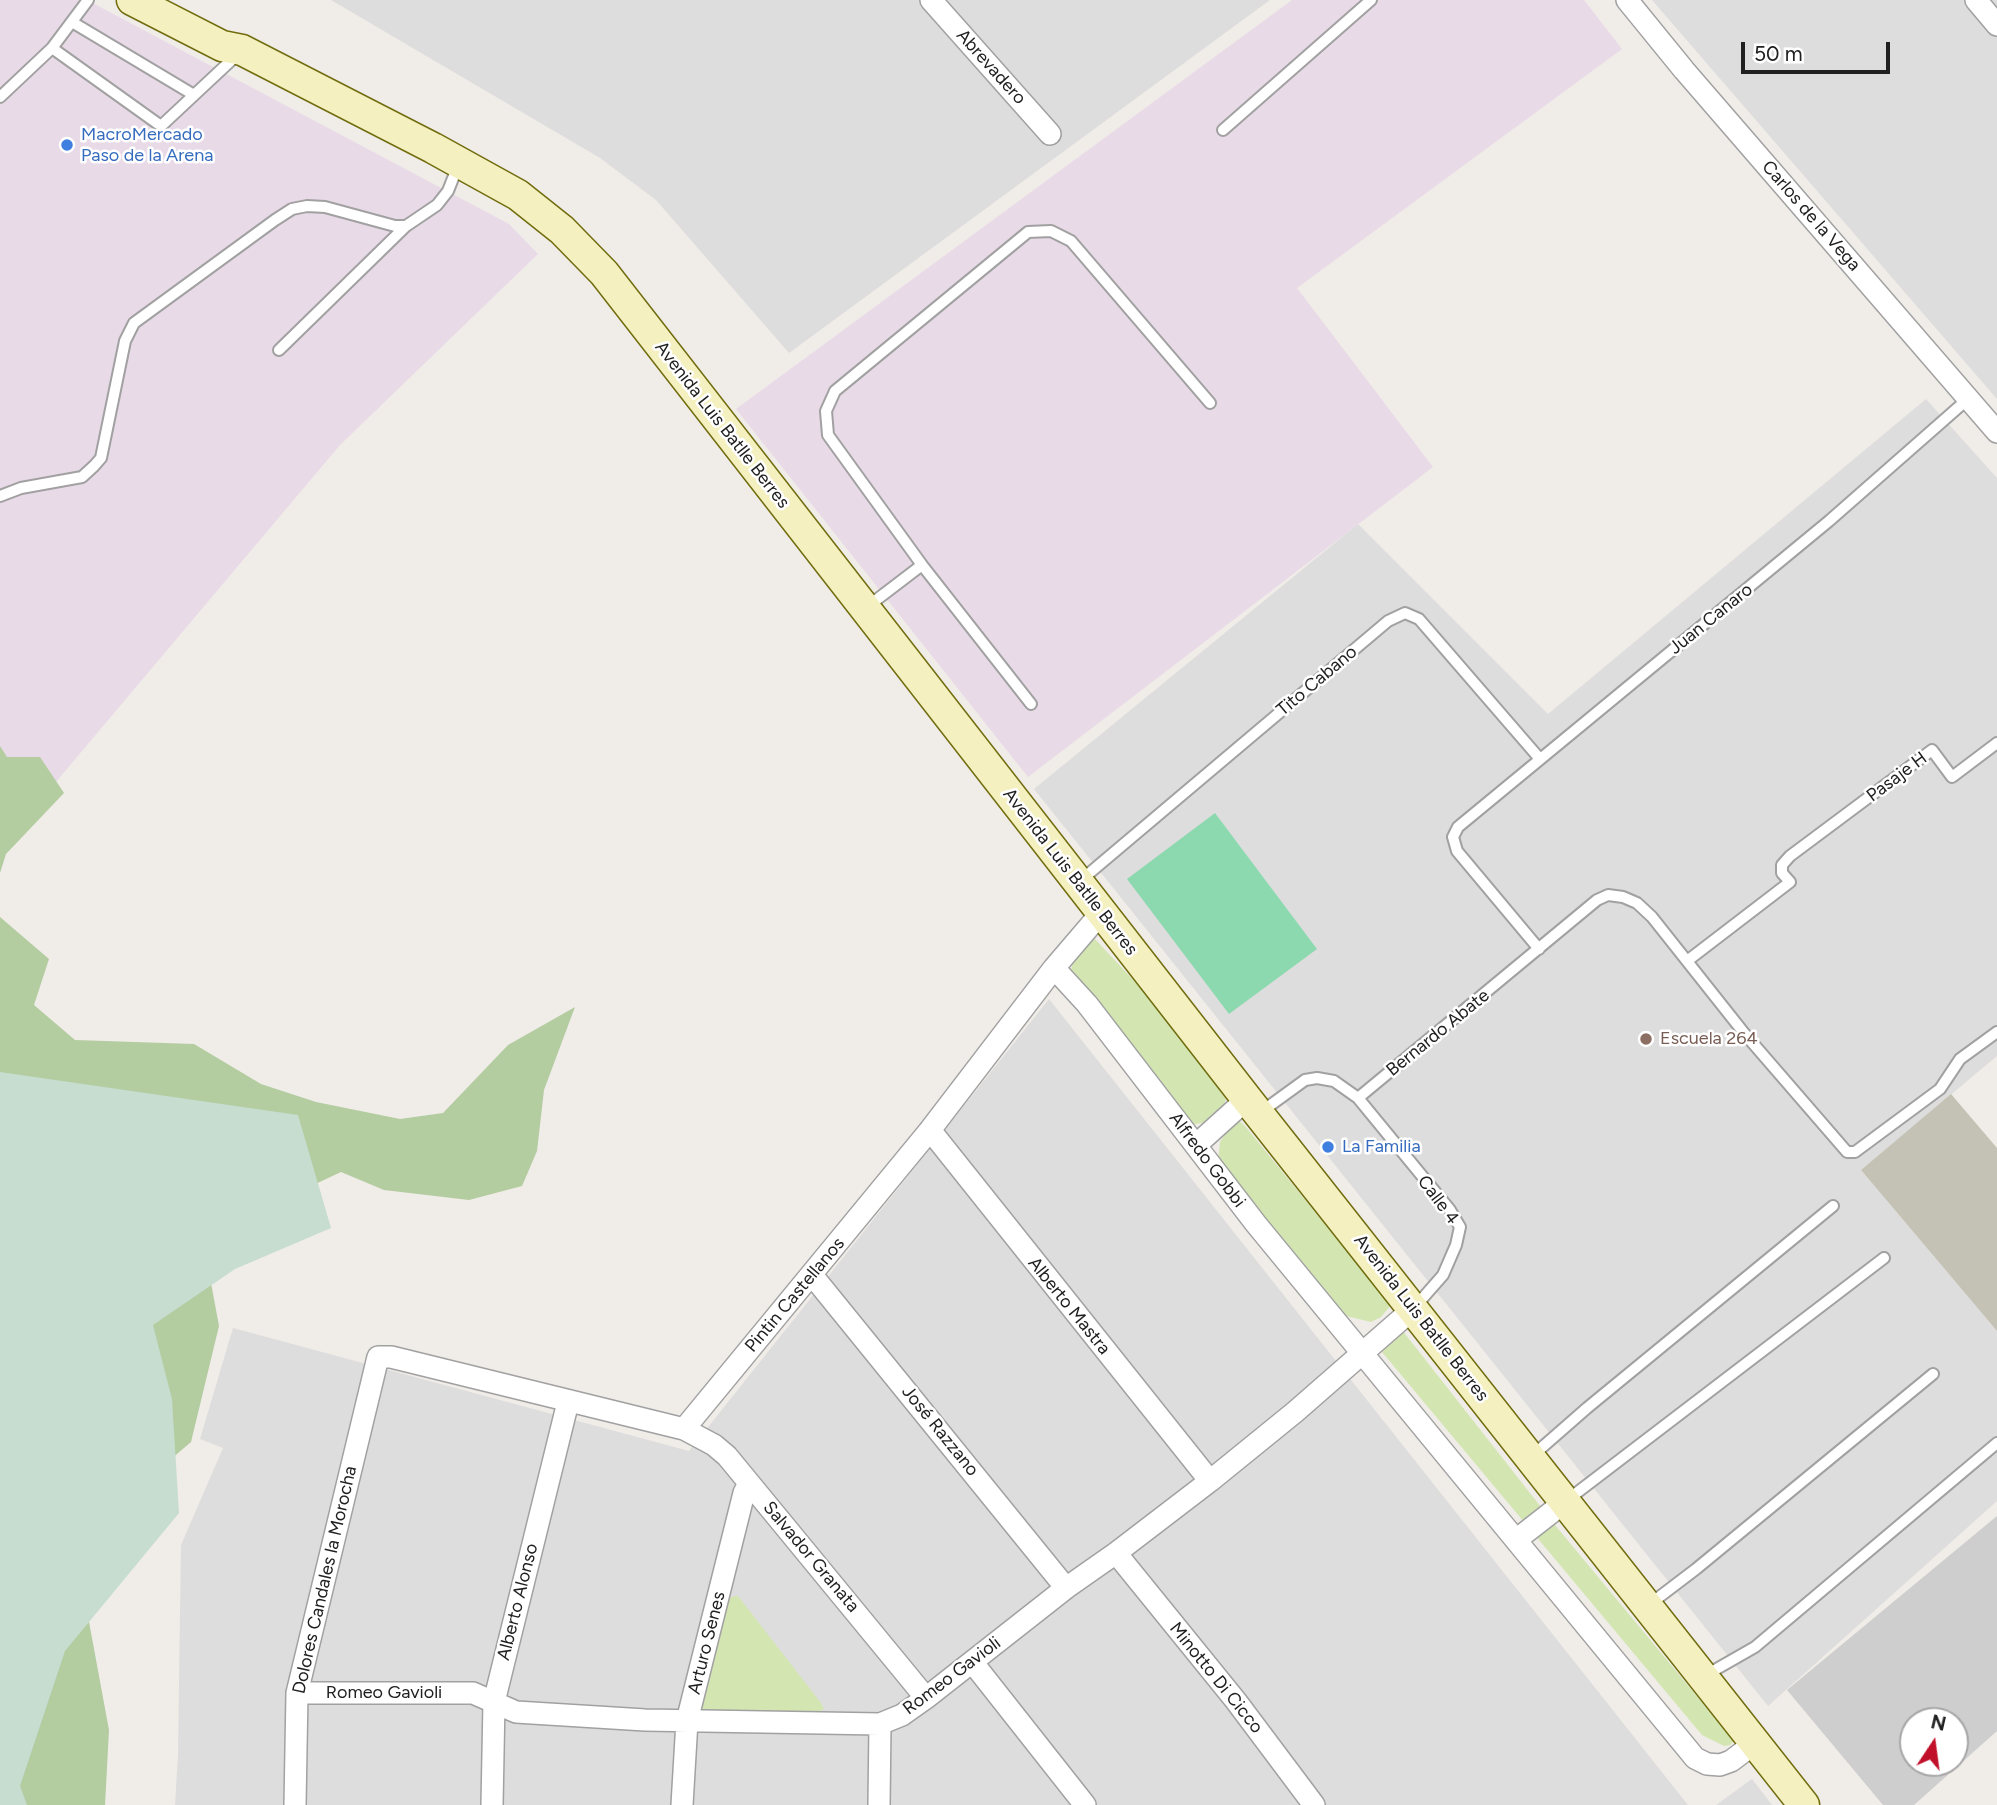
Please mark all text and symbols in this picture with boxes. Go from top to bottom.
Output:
street label: Abrevadero [952,25,1030,109]
scale bar [1745,28,1894,72]
text: 50 m [1754,41,1803,66]
place label: MacroMercado Paso de la Arena [81,124,213,166]
marker: MacroMercado Paso de la Arena [59,137,75,153]
street label: Carlos de la Vega [1757,156,1865,276]
street label: Avenida Luis Batlle Berres [650,337,794,513]
street label: Juan Canaro [1665,579,1757,659]
street label: Tito Cabano [1272,641,1362,721]
street label: Pasaje H [1863,747,1931,807]
street label: Avenida Luis Batlle Berres [998,784,1142,960]
street label: Bernardo Abate [1382,985,1494,1081]
place label: Escuela 264 [1660,1028,1758,1050]
marker: Escuela 264 [1638,1031,1654,1047]
street label: Alfredo Gobbi [1164,1108,1250,1212]
place label: La Familia [1342,1136,1421,1158]
marker: La Familia [1320,1139,1336,1155]
street label: Calle 4 [1413,1171,1463,1229]
street label: Avenida Luis Batlle Berres [1349,1230,1493,1406]
street label: Pintin Castellanos [741,1233,849,1357]
street label: Alberto Mastra [1023,1253,1115,1359]
street label: José Razzano [897,1381,983,1481]
street label: Dolores Candales la Morocha [288,1464,362,1696]
street label: Salvador Granata [758,1497,864,1617]
street label: Alberto Alonso [493,1541,543,1663]
street label: Arturo Senes [684,1589,730,1697]
street label: Minotto Di Cicco [1165,1618,1267,1738]
street label: Romeo Gavioli [899,1632,1005,1720]
street label: Romeo Gavioli [326,1682,442,1704]
north arrow [1899,1707,1969,1777]
text: N [1929,1710,1948,1736]

